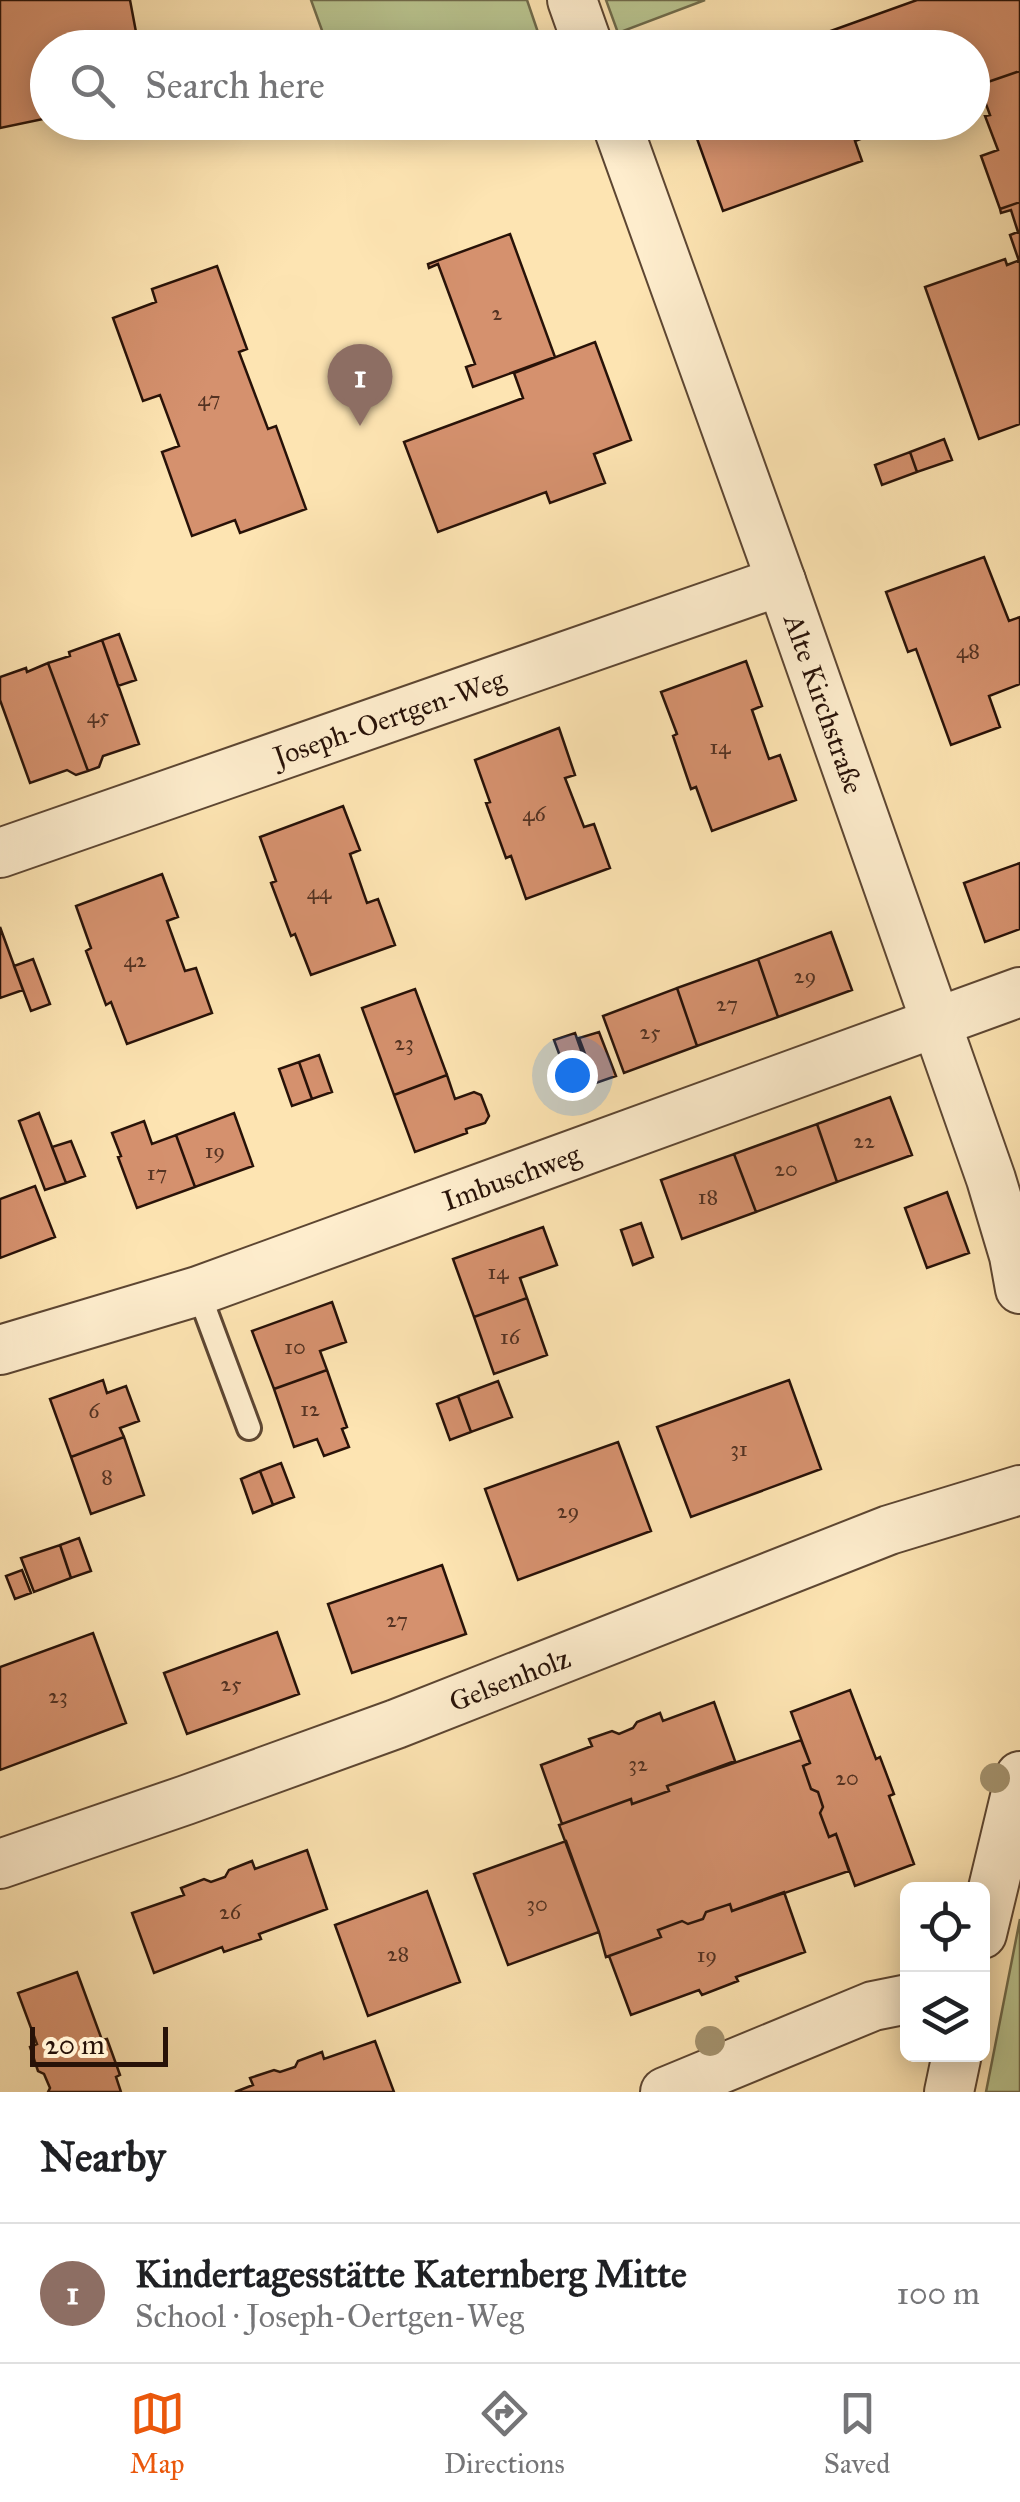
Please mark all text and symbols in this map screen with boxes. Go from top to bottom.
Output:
search box [30,30,990,140]
icon: search [65,58,120,113]
text: Search here [145,62,325,108]
house number: 2 [492,299,503,326]
pin: 1 [328,344,392,426]
house number: 47 [197,385,221,412]
street label: Alte Kirchstraße [776,608,872,798]
house number: 48 [956,637,980,664]
street label: Joseph-Oertgen-Weg [266,661,510,775]
house number: 45 [87,702,109,729]
house number: 14 [710,733,731,760]
house number: 46 [522,800,546,827]
house number: 44 [307,878,332,905]
house number: 42 [123,946,147,973]
house number: 29 [794,962,816,989]
house number: 27 [716,990,738,1017]
house number: 25 [640,1018,660,1045]
house number: 23 [394,1029,414,1056]
your location [547,1050,598,1101]
house number: 22 [853,1127,875,1154]
street label: Imbuschweg [438,1136,586,1218]
house number: 19 [205,1137,225,1164]
house number: 20 [774,1155,798,1182]
house number: 17 [147,1159,167,1186]
house number: 18 [698,1183,718,1210]
house number: 14 [488,1258,509,1285]
house number: 16 [500,1323,521,1350]
house number: 10 [284,1333,306,1360]
house number: 12 [300,1395,320,1422]
house number: 6 [88,1397,100,1424]
house number: 31 [730,1435,748,1462]
house number: 8 [101,1463,113,1490]
house number: 29 [557,1497,579,1524]
house number: 27 [386,1606,408,1633]
street label: Gelsenholz [444,1640,575,1719]
house number: 25 [221,1670,241,1697]
house number: 23 [48,1682,68,1709]
house number: 32 [628,1750,648,1777]
house number: 20 [835,1764,859,1791]
map controls [900,1882,990,2062]
button: locate [900,1882,990,1972]
house number: 30 [526,1890,548,1917]
house number: 26 [219,1898,242,1925]
house number: 28 [387,1940,409,1967]
house number: 19 [697,1941,717,1968]
button: layers [900,1972,990,2062]
scale bar [30,2022,168,2066]
text: 20 m [45,2027,105,2062]
text: Nearby [40,2131,165,2183]
text: Kindertagesstätte Katernberg Mitte [135,2251,687,2297]
text: 1 [66,2274,79,2313]
text: 100 m [896,2274,980,2313]
text: School · Joseph-Oertgen-Weg [135,2297,524,2336]
tab: Map [130,2386,185,2481]
tab: Directions [444,2386,565,2481]
tab: Saved [824,2386,890,2481]

